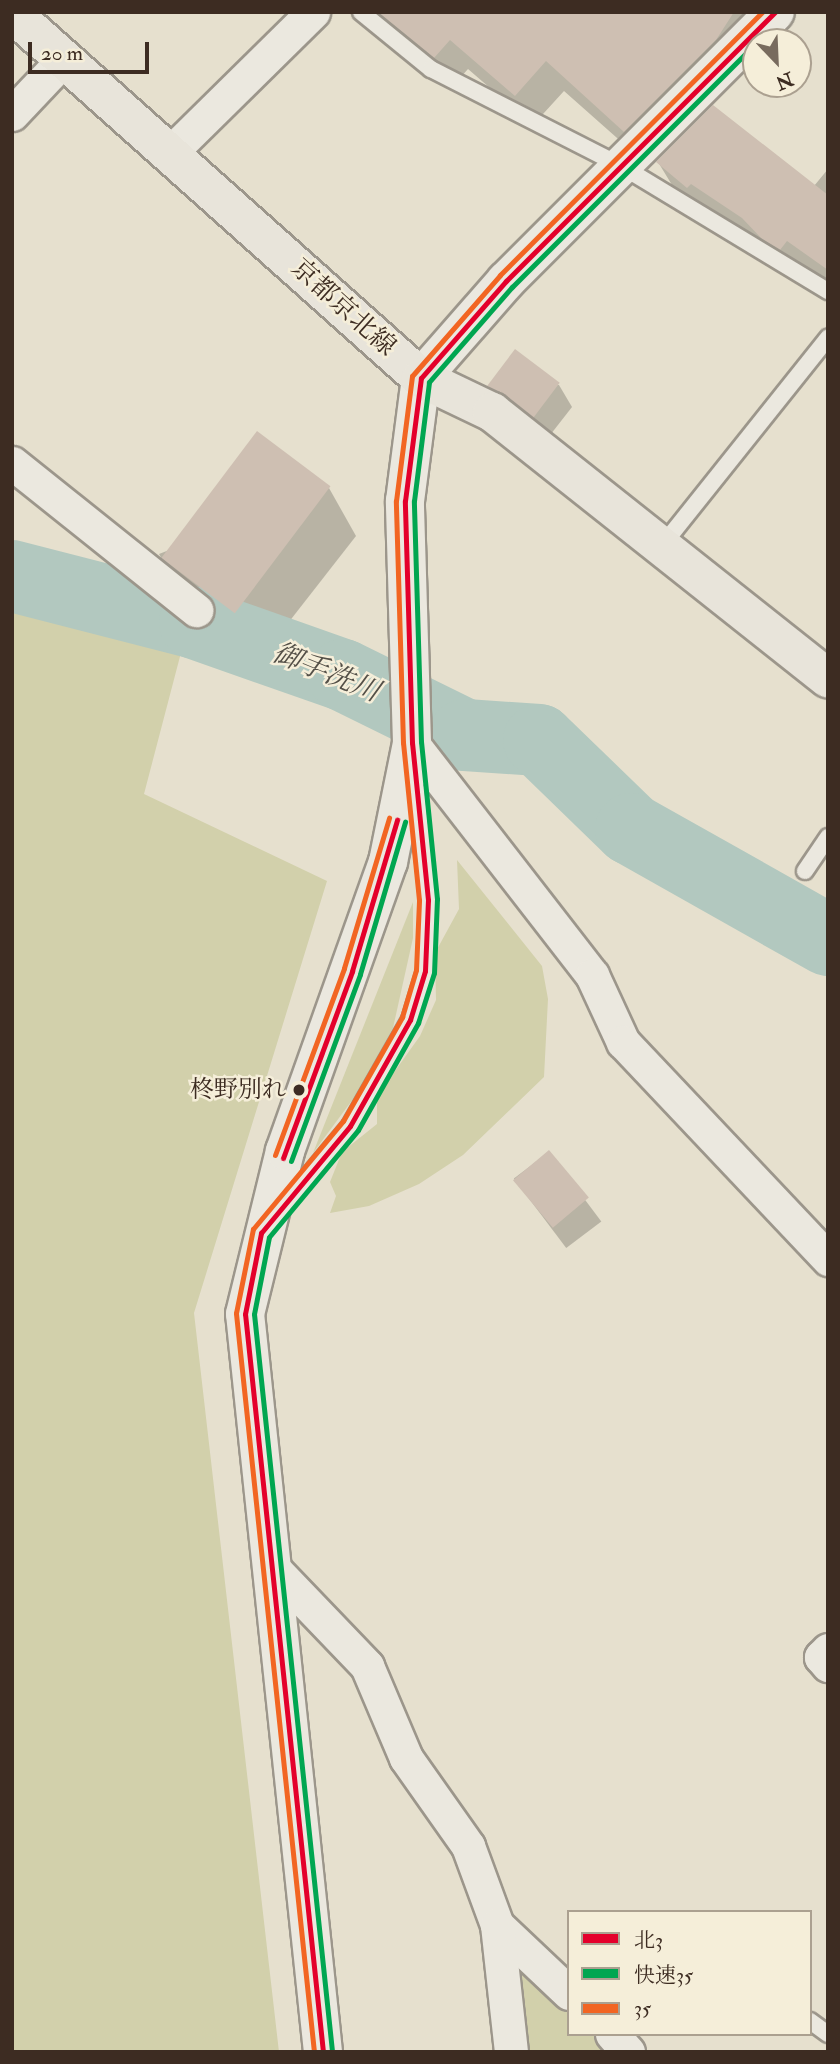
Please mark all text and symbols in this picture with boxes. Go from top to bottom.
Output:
scale bar [32,28,152,72]
north arrow [742,28,812,98]
text: 20 m [41,40,83,67]
text: N [772,66,797,95]
street label: 京都京北線 [284,253,402,363]
water label: 御手洗川 [268,636,384,710]
place label: 柊野別れ [190,1076,286,1104]
marker: 柊野別れ [292,1083,306,1097]
legend [567,1910,812,2036]
text: 北3 [634,1927,663,1954]
text: 快速35 [634,1962,693,1989]
text: 35 [634,1995,651,2022]

